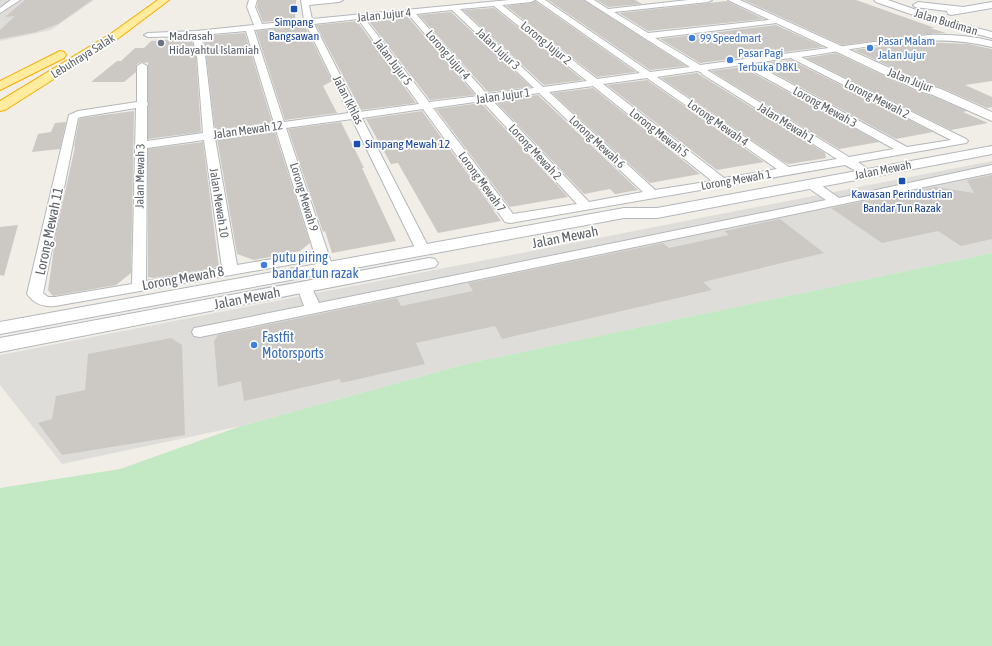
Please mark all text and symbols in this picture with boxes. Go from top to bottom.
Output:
marker: Simpang Bangsawan [289,4,299,14]
street label: Jalan Jujur 4 [356,5,412,25]
street label: Jalan Budiman [913,6,979,38]
place label: Simpang Bangsawan [269,15,319,43]
street label: Lorong Jujur 2 [518,18,574,68]
street label: Jalan Jujur 3 [473,25,523,73]
street label: Lorong Jujur 4 [423,27,474,83]
place label: Madrasah Hidayahtul Islamiah [169,29,259,57]
street label: Lebuhraya Salak [48,30,118,81]
place label: 99 Speedmart [700,31,762,45]
marker: 99 Speedmart [687,33,697,43]
place label: Pasar Malam Jalan Jujur [878,34,935,62]
street label: Jalan Jujur 5 [371,36,415,88]
marker: Madrasah Hidayahtul Islamiah [156,38,166,48]
marker: Pasar Malam Jalan Jujur [865,43,875,53]
place label: Pasar Pagi Terbuka DBKL [738,46,799,74]
marker: Pasar Pagi Terbuka DBKL [725,55,735,65]
street label: Jalan Jujur [885,65,935,95]
street label: Jalan Ikhlas [330,73,366,127]
street label: Lorong Mewah 2 [842,77,912,121]
street label: Lorong Mewah 3 [790,84,860,130]
street label: Jalan Jujur 1 [475,85,531,107]
street label: Lorong Mewah 4 [685,97,751,149]
street label: Jalan Mewah 1 [755,100,817,146]
street label: Lorong Mewah 5 [627,106,691,160]
street label: Lorong Mewah 6 [566,113,628,172]
street label: Jalan Mewah 12 [212,118,284,142]
street label: Lorong Mewah 2 [506,121,564,183]
place label: Simpang Mewah 12 [365,137,450,151]
marker: Simpang Mewah 12 [352,139,362,149]
street label: Jalan Mewah 3 [132,144,148,208]
street label: Lorong Mewah 7 [455,149,509,215]
street label: Jalan Mewah [853,158,913,182]
street label: Lorong Mewah 9 [287,161,321,233]
street label: Jalan Mewah 10 [207,167,231,239]
street label: Lorong Mewah 1 [700,167,773,193]
marker: Kawasan Perindustrian Bandar Tun Razak [897,176,907,186]
street label: Lorong Mewah 11 [32,185,66,277]
place label: Kawasan Perindustrian Bandar Tun Razak [851,187,953,215]
street label: Jalan Mewah [531,223,599,251]
place label: putu piring bandar tun razak [272,249,359,281]
marker: putu piring bandar tun razak [259,260,269,270]
street label: Lorong Mewah 8 [141,263,226,293]
street label: Jalan Mewah [213,284,281,312]
place label: Fastfit Motorsports [262,329,324,361]
marker: Fastfit Motorsports [249,340,259,350]

